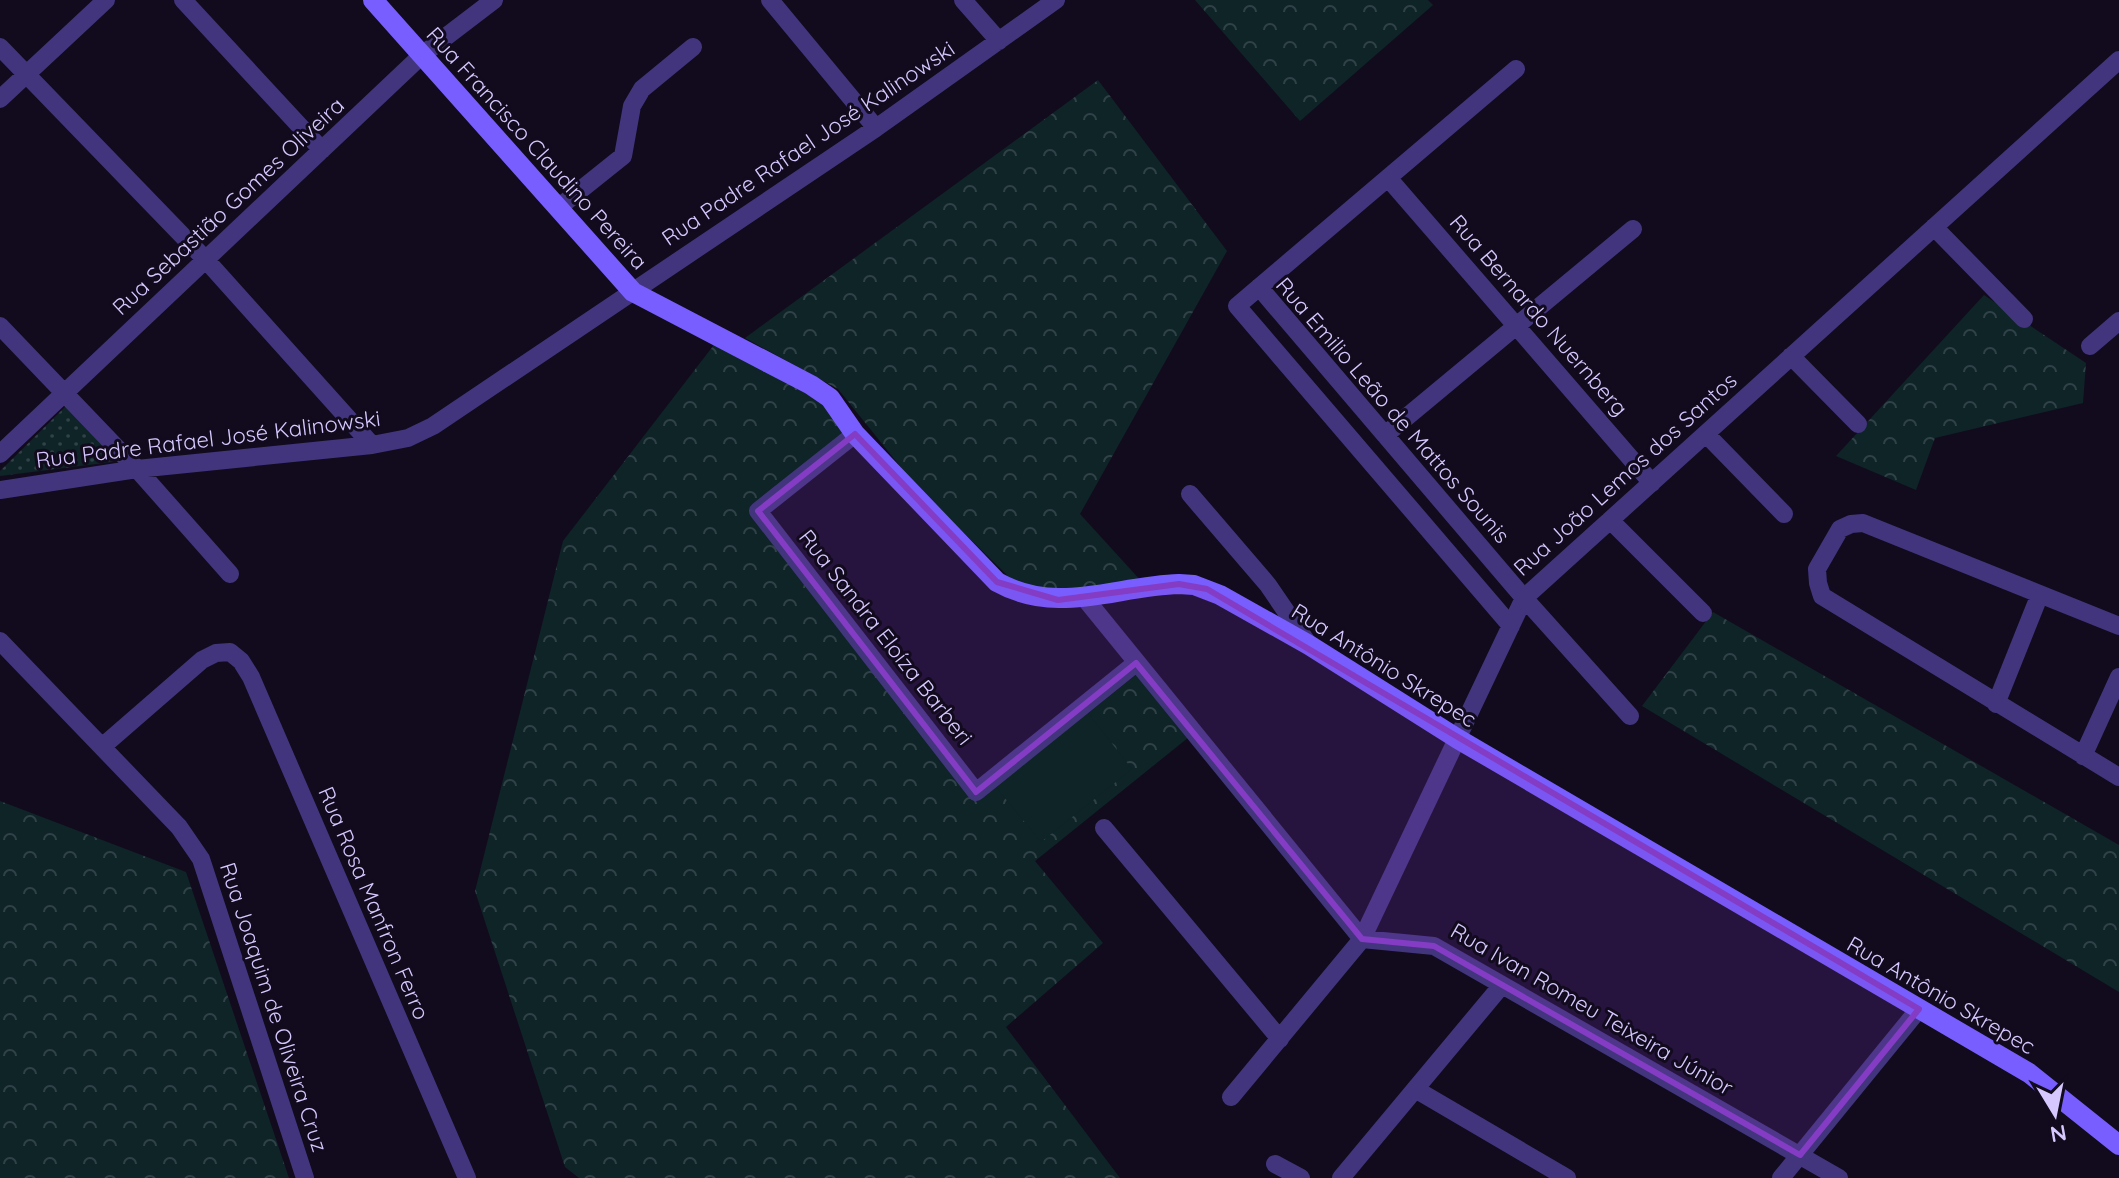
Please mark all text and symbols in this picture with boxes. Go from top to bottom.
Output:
street label: Rua Francisco Claudino Pereira [421,21,653,275]
street label: Rua Padre Rafael José Kalinowski [656,34,960,252]
street label: Rua Sebastião Gomes Oliveira [106,91,350,321]
street label: Rua Bernardo Nuernberg [1444,208,1634,422]
street label: Rua Emilio Leão de Mattos Sounis [1270,271,1516,549]
street label: Rua João Lemos dos Santos [1508,366,1742,582]
street label: Rua Padre Rafael José Kalinowski [34,404,382,474]
street label: Rua Sandra Eloíza Barberi [793,524,979,750]
street label: Rua Antônio Skrepec [1286,597,1482,733]
street label: Rua Rosa Manfron Ferro [312,782,436,1024]
street label: Rua Joaquim de Oliveira Cruz [214,859,334,1155]
street label: Rua Ivan Romeu Teixeira Júnior [1446,916,1739,1102]
street label: Rua Antônio Skrepec [1842,930,2040,1060]
north arrow [2015,1074,2095,1154]
text: N [2048,1119,2069,1149]

